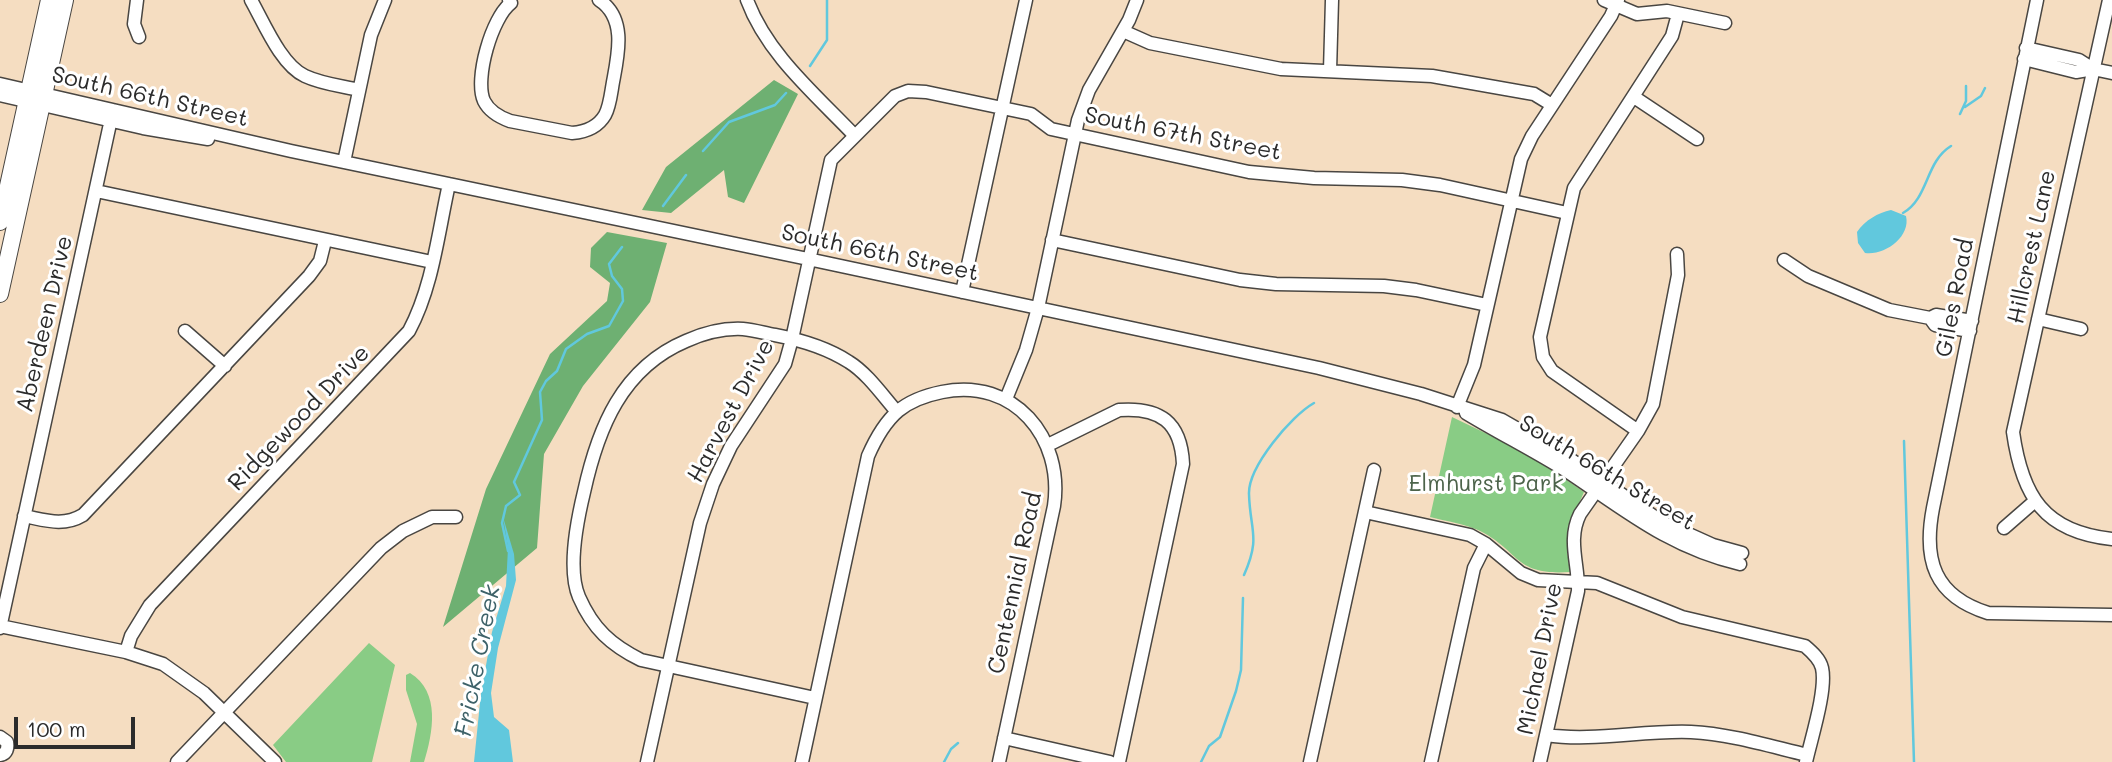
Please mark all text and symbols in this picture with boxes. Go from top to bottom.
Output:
street label: South 66th Street [49,61,251,133]
street label: South 67th Street [1082,101,1284,167]
street label: Hillcrest Lane [2002,168,2062,326]
street label: South 66th Street [779,219,981,287]
street label: Aberdeen Drive [11,233,79,415]
street label: Giles Road [1930,237,1980,359]
street label: Harvest Drive [682,335,780,487]
street label: Ridgewood Drive [222,339,376,497]
street label: South 66th Street [1514,409,1700,537]
park label: Elmhurst Park [1408,470,1564,498]
street label: Centennial Road [982,490,1048,676]
street label: Michael Drive [1512,581,1568,737]
water label: Fricke Creek [449,583,507,739]
scale bar [18,702,138,746]
text: 100 m [27,715,86,742]

